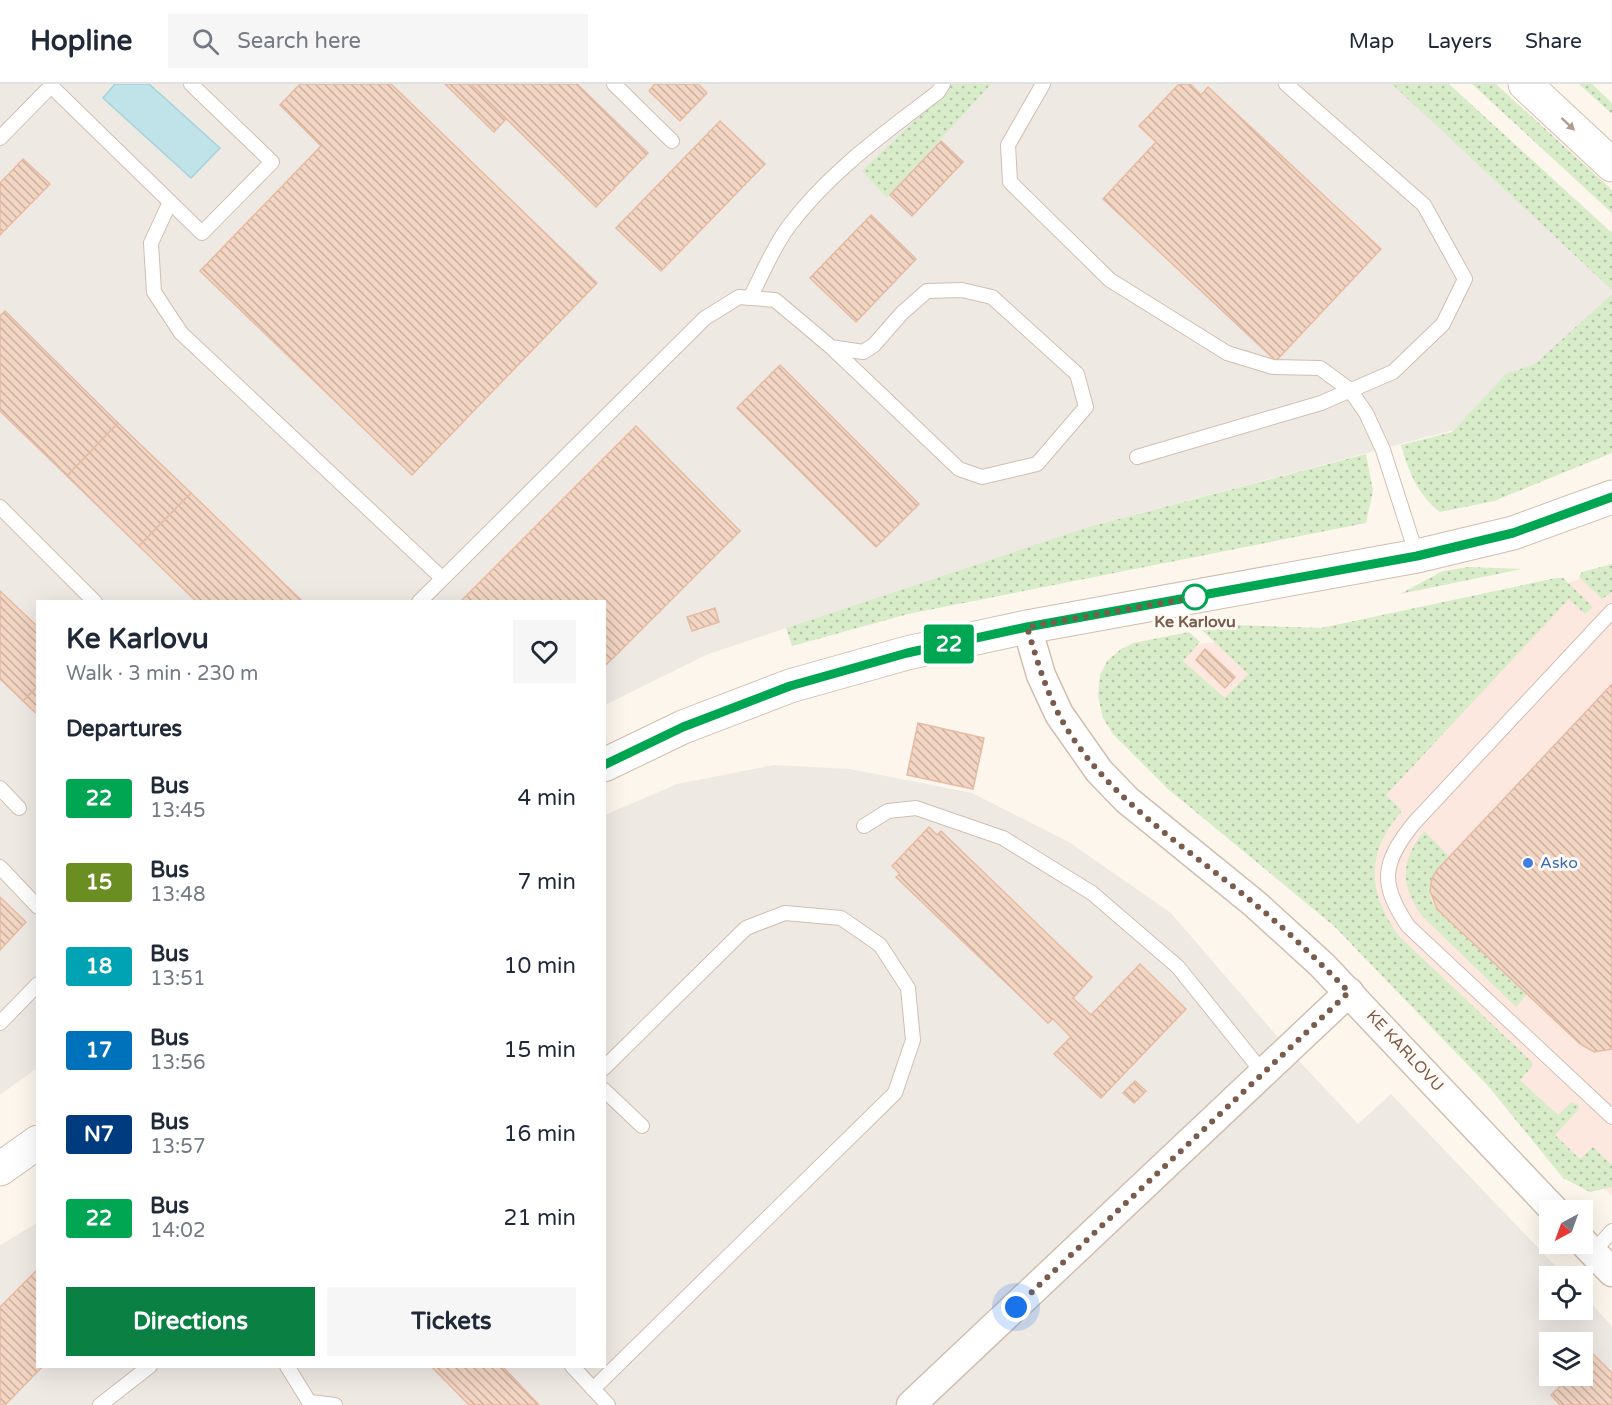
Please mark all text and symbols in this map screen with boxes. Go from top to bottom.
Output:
search box [168,14,588,68]
text: Hopline [30,24,132,58]
icon: search [189,25,222,58]
text: Search here [237,28,361,54]
text: Map [1349,29,1394,54]
text: Layers [1427,29,1492,54]
text: Share [1525,29,1582,54]
one-way arrow [1560,117,1575,131]
marker: Ke Karlovu [1182,584,1208,610]
place label: Ke Karlovu [1154,612,1236,632]
button: heart [513,620,576,683]
text: Ke Karlovu [66,622,209,656]
line badge: 22 [922,624,976,664]
text: 22 [936,632,962,657]
text: Walk · 3 min · 230 m [66,662,258,686]
text: Departures [66,716,182,742]
text: Bus [150,773,189,799]
text: 4 min [517,785,576,811]
text: 22 [86,786,112,811]
text: 13:45 [150,799,205,823]
place label: Asko [1540,853,1578,873]
marker: Asko [1521,856,1535,870]
text: Bus [150,857,189,883]
text: 7 min [517,869,576,895]
text: 15 [86,870,112,895]
text: 13:48 [150,883,205,907]
text: Bus [150,941,189,967]
text: 10 min [504,953,576,979]
text: 18 [86,954,112,979]
text: 13:51 [150,967,205,991]
street label: KE KARLOVU [1362,1006,1448,1096]
text: Bus [150,1025,189,1051]
text: 15 min [504,1037,576,1063]
text: 17 [86,1038,112,1063]
text: 13:56 [150,1051,205,1075]
text: Bus [150,1109,189,1135]
text: 16 min [504,1121,576,1147]
text: N7 [84,1122,114,1147]
text: 13:57 [150,1135,205,1159]
text: Bus [150,1193,189,1219]
north arrow [1539,1200,1593,1254]
map controls [1539,1200,1593,1386]
text: 21 min [504,1205,576,1231]
text: 22 [86,1206,112,1231]
text: 14:02 [150,1219,205,1243]
button: locate [1539,1266,1593,1320]
button: Directions [66,1287,315,1356]
button: Tickets [327,1287,576,1356]
your location [1001,1292,1031,1322]
button: layers [1539,1332,1593,1386]

